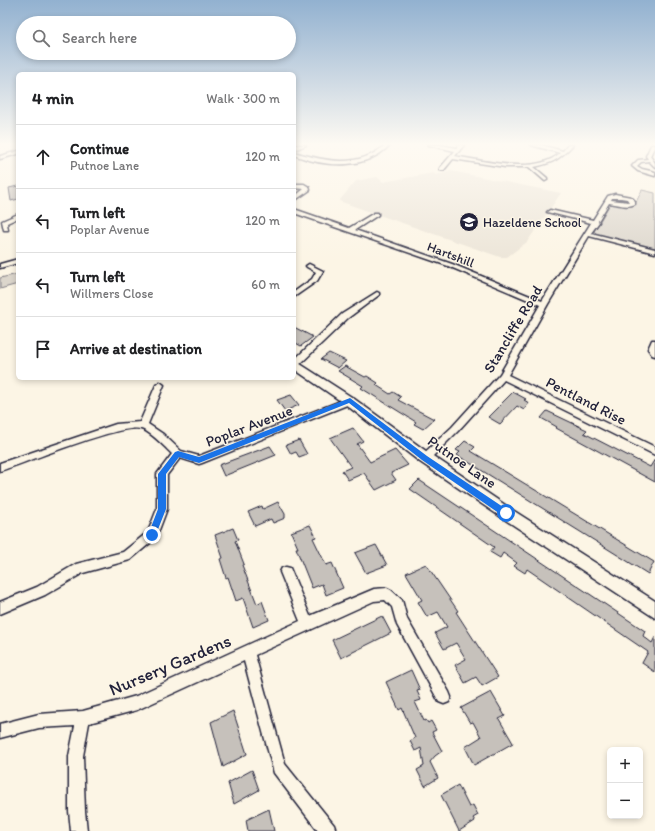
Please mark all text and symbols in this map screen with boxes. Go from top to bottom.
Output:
search box [16,16,296,60]
icon: search [30,27,52,49]
text: Search here [62,29,137,47]
text: 4 min [32,88,74,108]
text: Walk · 300 m [206,91,280,106]
text: Continue [70,140,129,158]
icon: ahead [32,146,54,168]
text: 120 m [245,149,280,164]
text: Putnoe Lane [70,158,139,173]
text: Turn left [70,204,125,222]
icon: left [32,210,54,232]
school or university icon: Hazeldene School [458,211,480,233]
text: 120 m [245,213,280,228]
place label: Hazeldene School [483,215,582,230]
text: Poplar Avenue [70,222,149,237]
street label: Hartshill [425,239,477,270]
text: Turn left [70,268,125,286]
icon: left [32,274,54,296]
text: 60 m [251,277,280,292]
street label: Stancliffe Road [480,281,547,376]
text: Willmers Close [70,286,153,301]
icon: arrive [32,338,54,360]
text: Arrive at destination [70,340,202,358]
street label: Pentland Rise [543,373,629,429]
street label: Poplar Avenue [203,401,295,451]
street label: Putnoe Lane [424,432,500,492]
route start [497,504,515,522]
route end [143,526,161,544]
street label: Nursery Gardens [106,629,234,701]
map controls [607,747,643,819]
button: + [607,747,643,783]
button: − [607,783,643,819]

